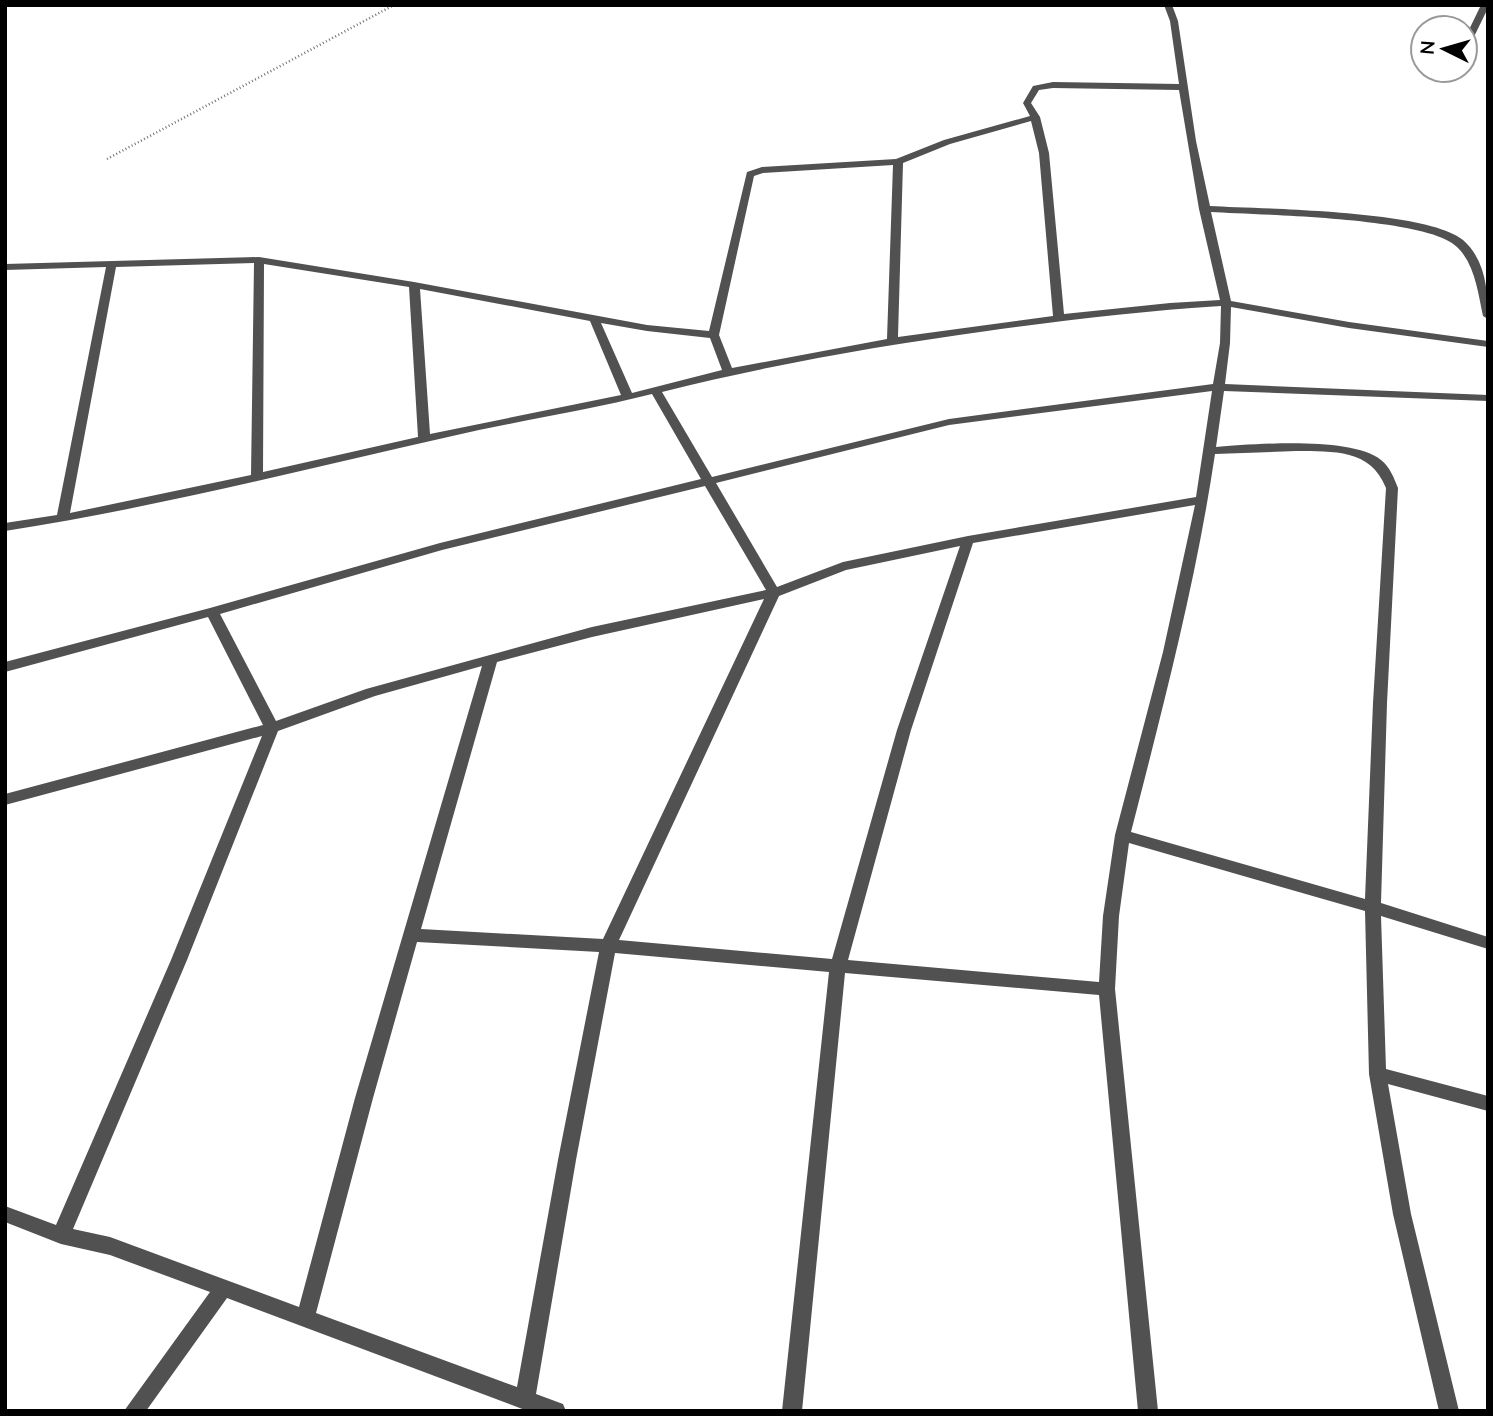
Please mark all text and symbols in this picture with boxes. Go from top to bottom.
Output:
north arrow [1409,14,1479,84]
text: N [1414,39,1442,56]

